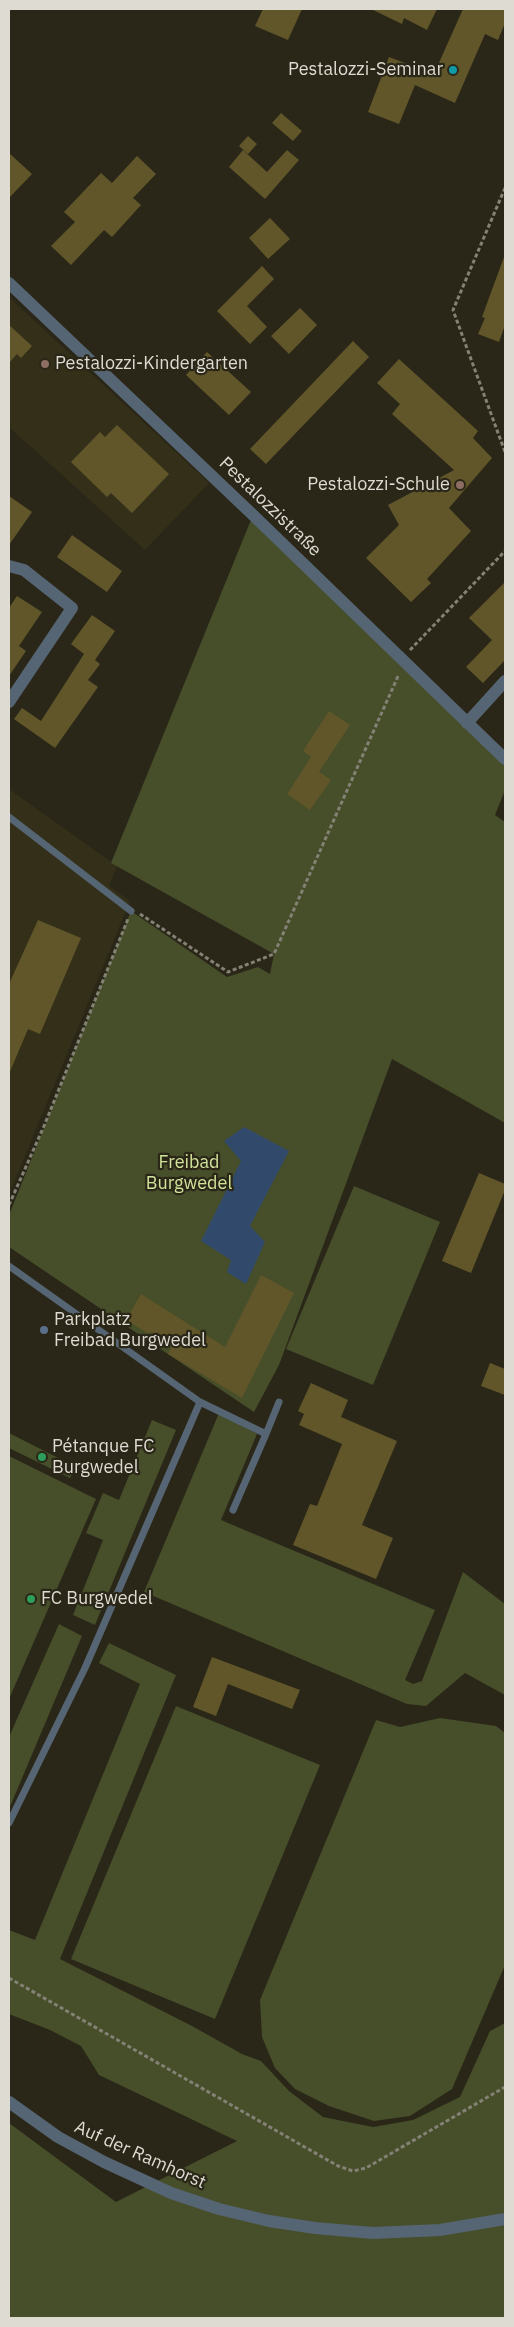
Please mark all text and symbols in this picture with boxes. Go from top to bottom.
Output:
place label: Pestalozzi-Seminar [288,59,443,81]
marker: Pestalozzi-Seminar [447,64,459,76]
place label: Pestalozzi-Kindergarten [55,353,248,375]
marker: Pestalozzi-Kindergarten [39,358,51,370]
street label: Pestalozzistraße [214,453,326,561]
place label: Pestalozzi-Schule [307,474,450,496]
marker: Pestalozzi-Schule [454,479,466,491]
park label: Freibad Burgwedel [146,1152,232,1194]
place label: Parkplatz Freibad Burgwedel [54,1309,206,1352]
marker: Parkplatz Freibad Burgwedel [38,1324,50,1336]
place label: Pétanque FC Burgwedel [52,1436,154,1478]
marker: Pétanque FC Burgwedel [36,1451,48,1463]
place label: FC Burgwedel [41,1588,153,1610]
marker: FC Burgwedel [25,1593,37,1605]
street label: Auf der Ramhorst [71,2116,209,2194]

